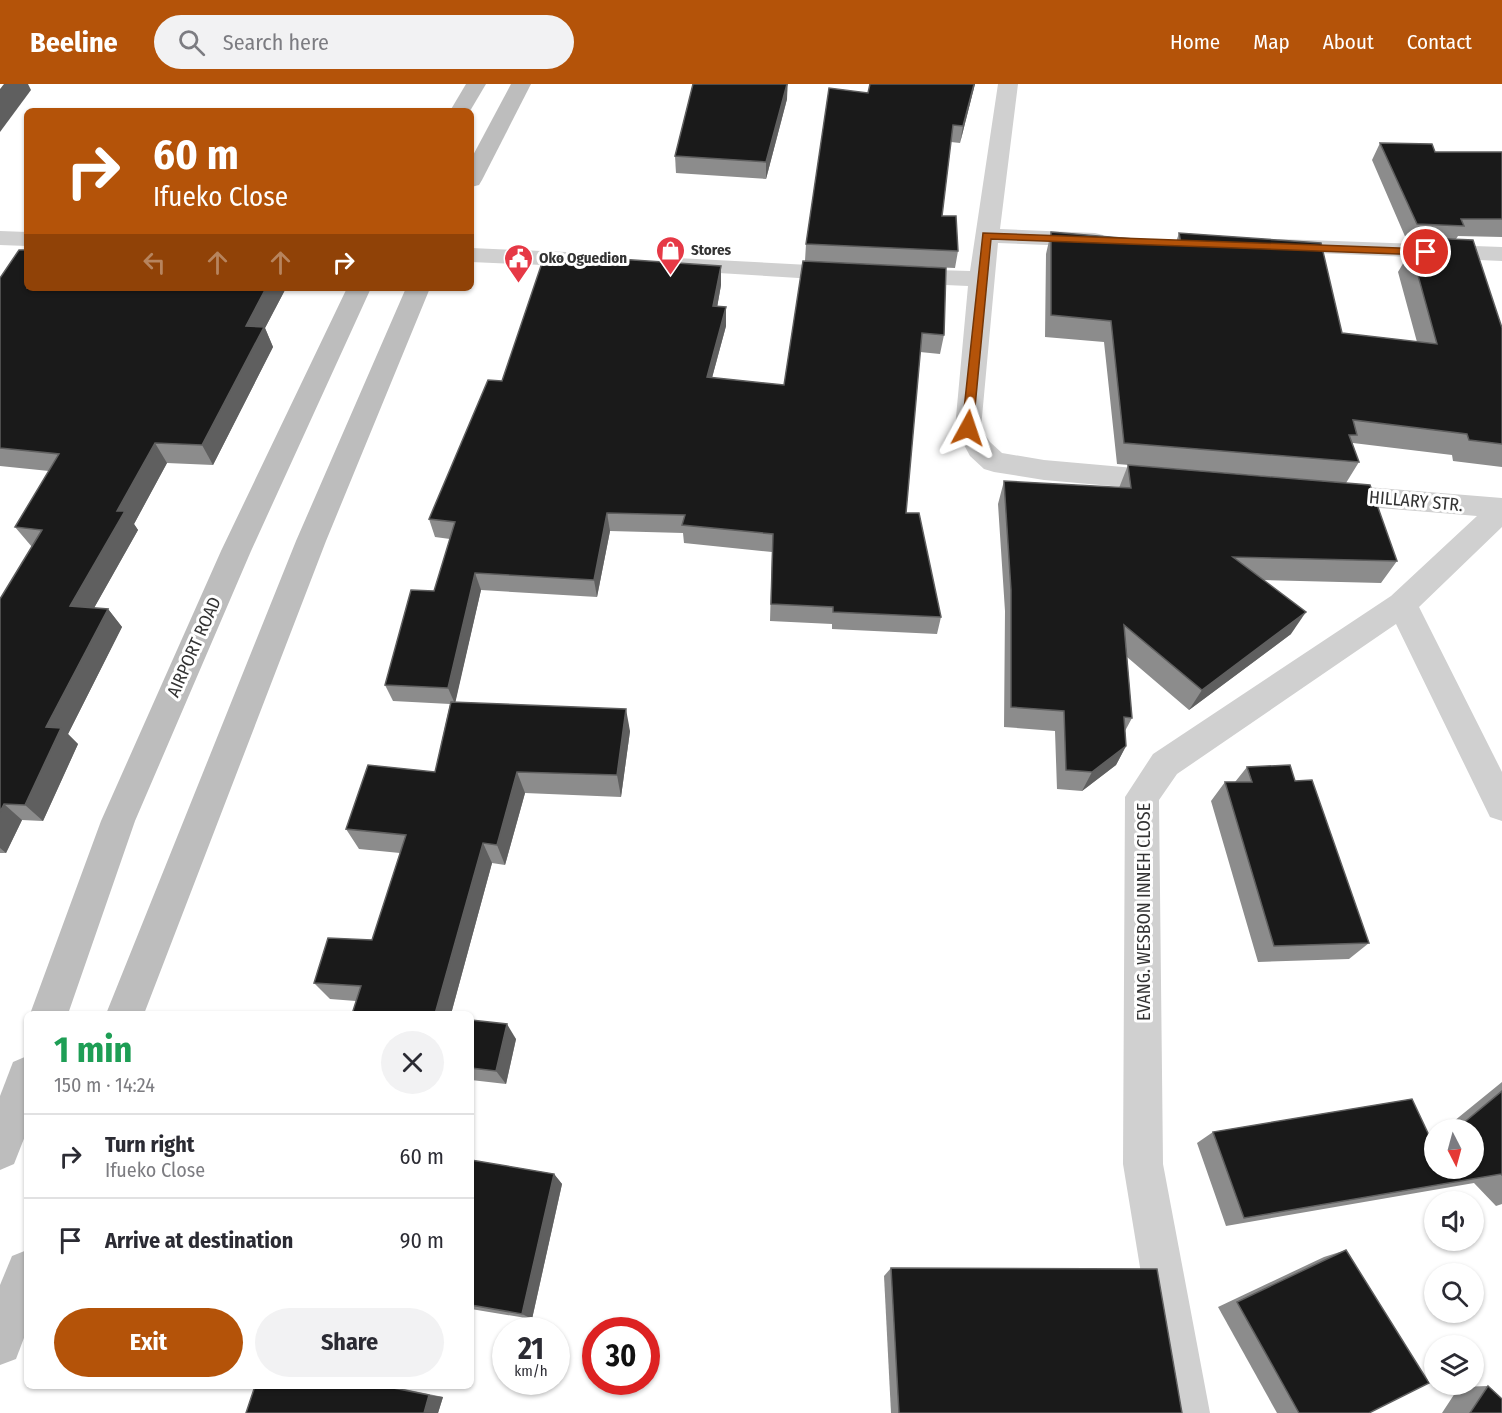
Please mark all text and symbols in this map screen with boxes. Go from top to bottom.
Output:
search box [154,15,574,69]
text: Beeline [30,26,118,59]
icon: search [175,26,208,59]
text: Search here [223,29,329,56]
text: Home [1170,29,1220,55]
text: Map [1253,29,1290,55]
text: About [1323,29,1374,55]
text: Contact [1407,29,1472,55]
text: 60 m [153,130,239,180]
icon: right [54,132,132,210]
text: Ifueko Close [153,181,288,213]
pin [1400,226,1451,277]
shop icon: Stores [654,234,686,276]
icon: arrive [1409,235,1442,268]
place label: Stores [691,241,731,259]
public building icon: Oko Oguedion [502,242,534,284]
icon: left [138,246,171,279]
icon: ahead [201,246,234,279]
icon: ahead [264,246,297,279]
icon: right [327,246,360,279]
place label: Oko Oguedion [539,249,627,267]
position arrow [936,396,1000,460]
street label: HILLARY STR. [1368,486,1464,516]
street label: AIRPORT ROAD [162,593,226,701]
street label: EVANG. WESBON INNEH CLOSE [1133,803,1155,1021]
text: 1 min [54,1028,132,1072]
button: close [381,1031,444,1094]
text: 150 m · 14:24 [54,1073,155,1097]
north arrow [1424,1119,1484,1179]
map controls [1424,1119,1484,1395]
text: Turn right [105,1131,194,1158]
icon: right [54,1140,87,1173]
text: 60 m [400,1143,444,1170]
text: Ifueko Close [105,1158,205,1182]
button: sound [1424,1191,1484,1251]
icon: arrive [54,1224,87,1257]
text: Arrive at destination [105,1227,293,1254]
text: 90 m [400,1227,444,1254]
button: search [1424,1263,1484,1323]
button: Exit [54,1308,243,1377]
button: Share [255,1308,444,1377]
speed limit sign: 30 [582,1317,660,1395]
text: 21 [518,1331,544,1367]
button: layers [1424,1335,1484,1395]
text: km/h [514,1362,548,1380]

